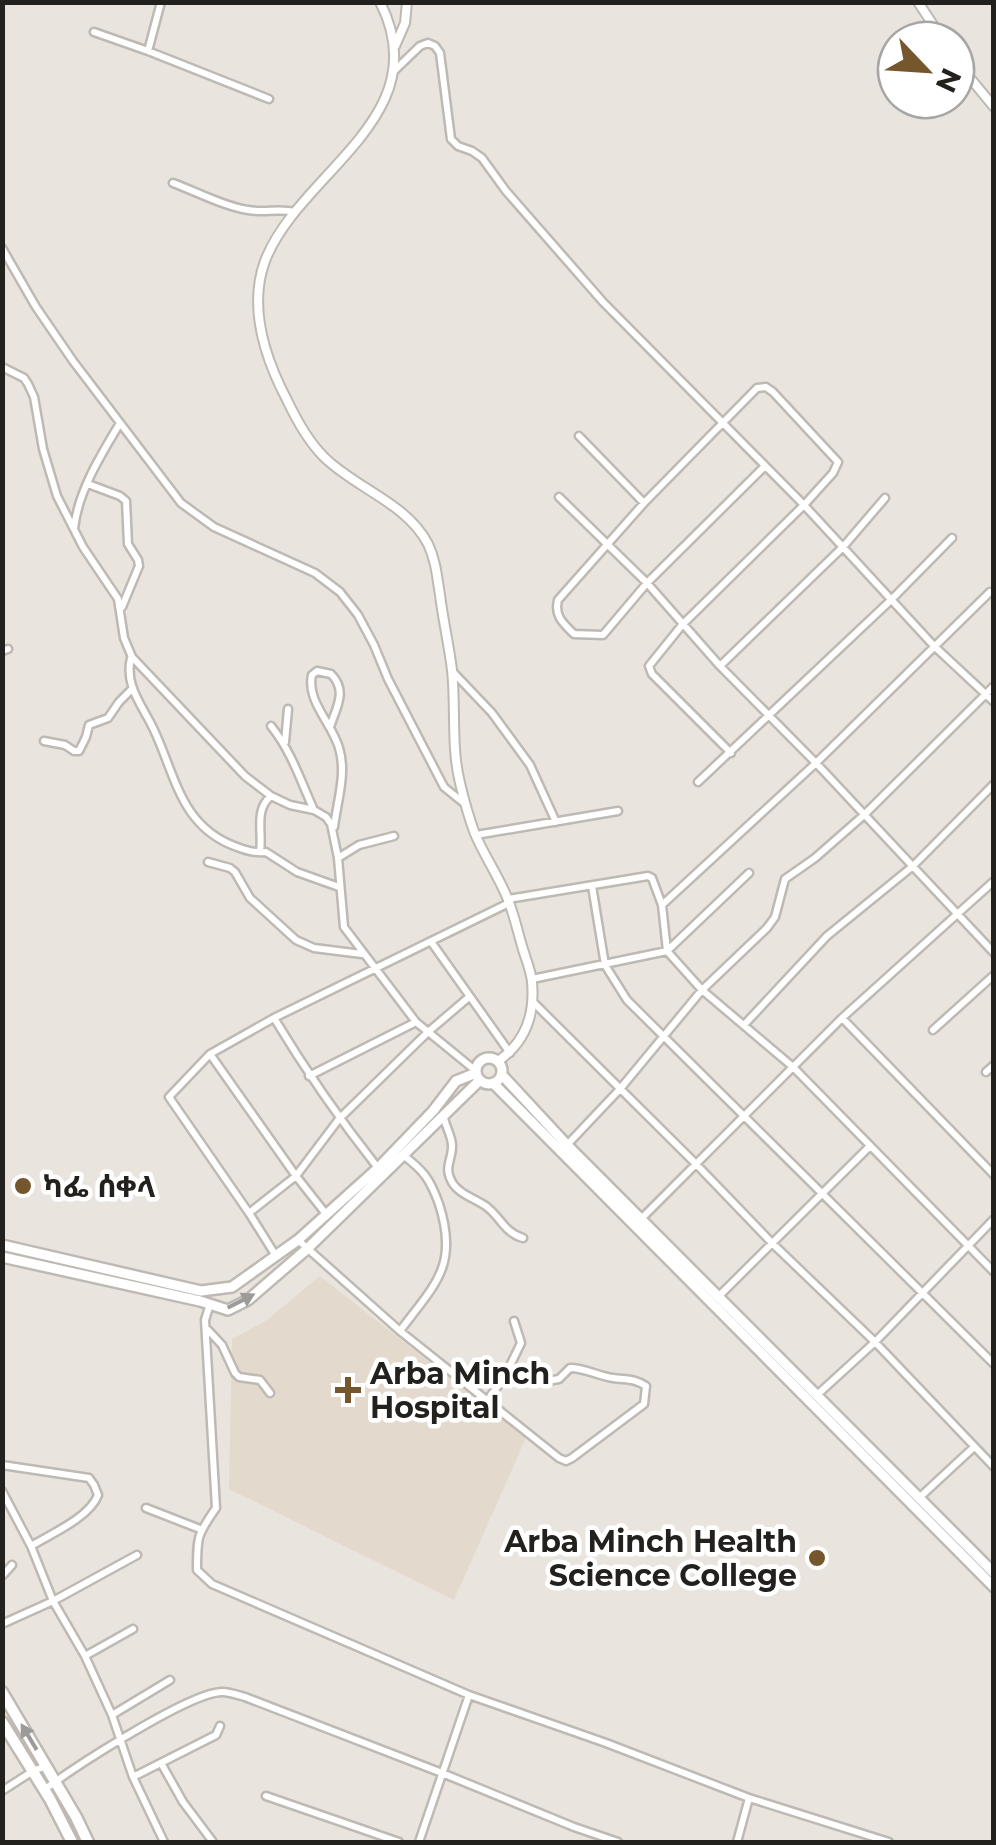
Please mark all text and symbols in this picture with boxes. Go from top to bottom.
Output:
north arrow [876,20,976,120]
text: N [928,63,969,98]
place label: ካፌ ሰቀላ [43,1168,156,1205]
marker: ካፌ ሰቀላ [12,1175,34,1197]
one-way arrow [227,1293,256,1310]
place label: Arba Minch Hospital [369,1355,550,1426]
marker: Arba Minch Hospital [335,1377,361,1403]
place label: Arba Minch Health Science College [503,1523,797,1594]
marker: Arba Minch Health Science College [806,1547,828,1569]
one-way arrow [21,1723,38,1751]

